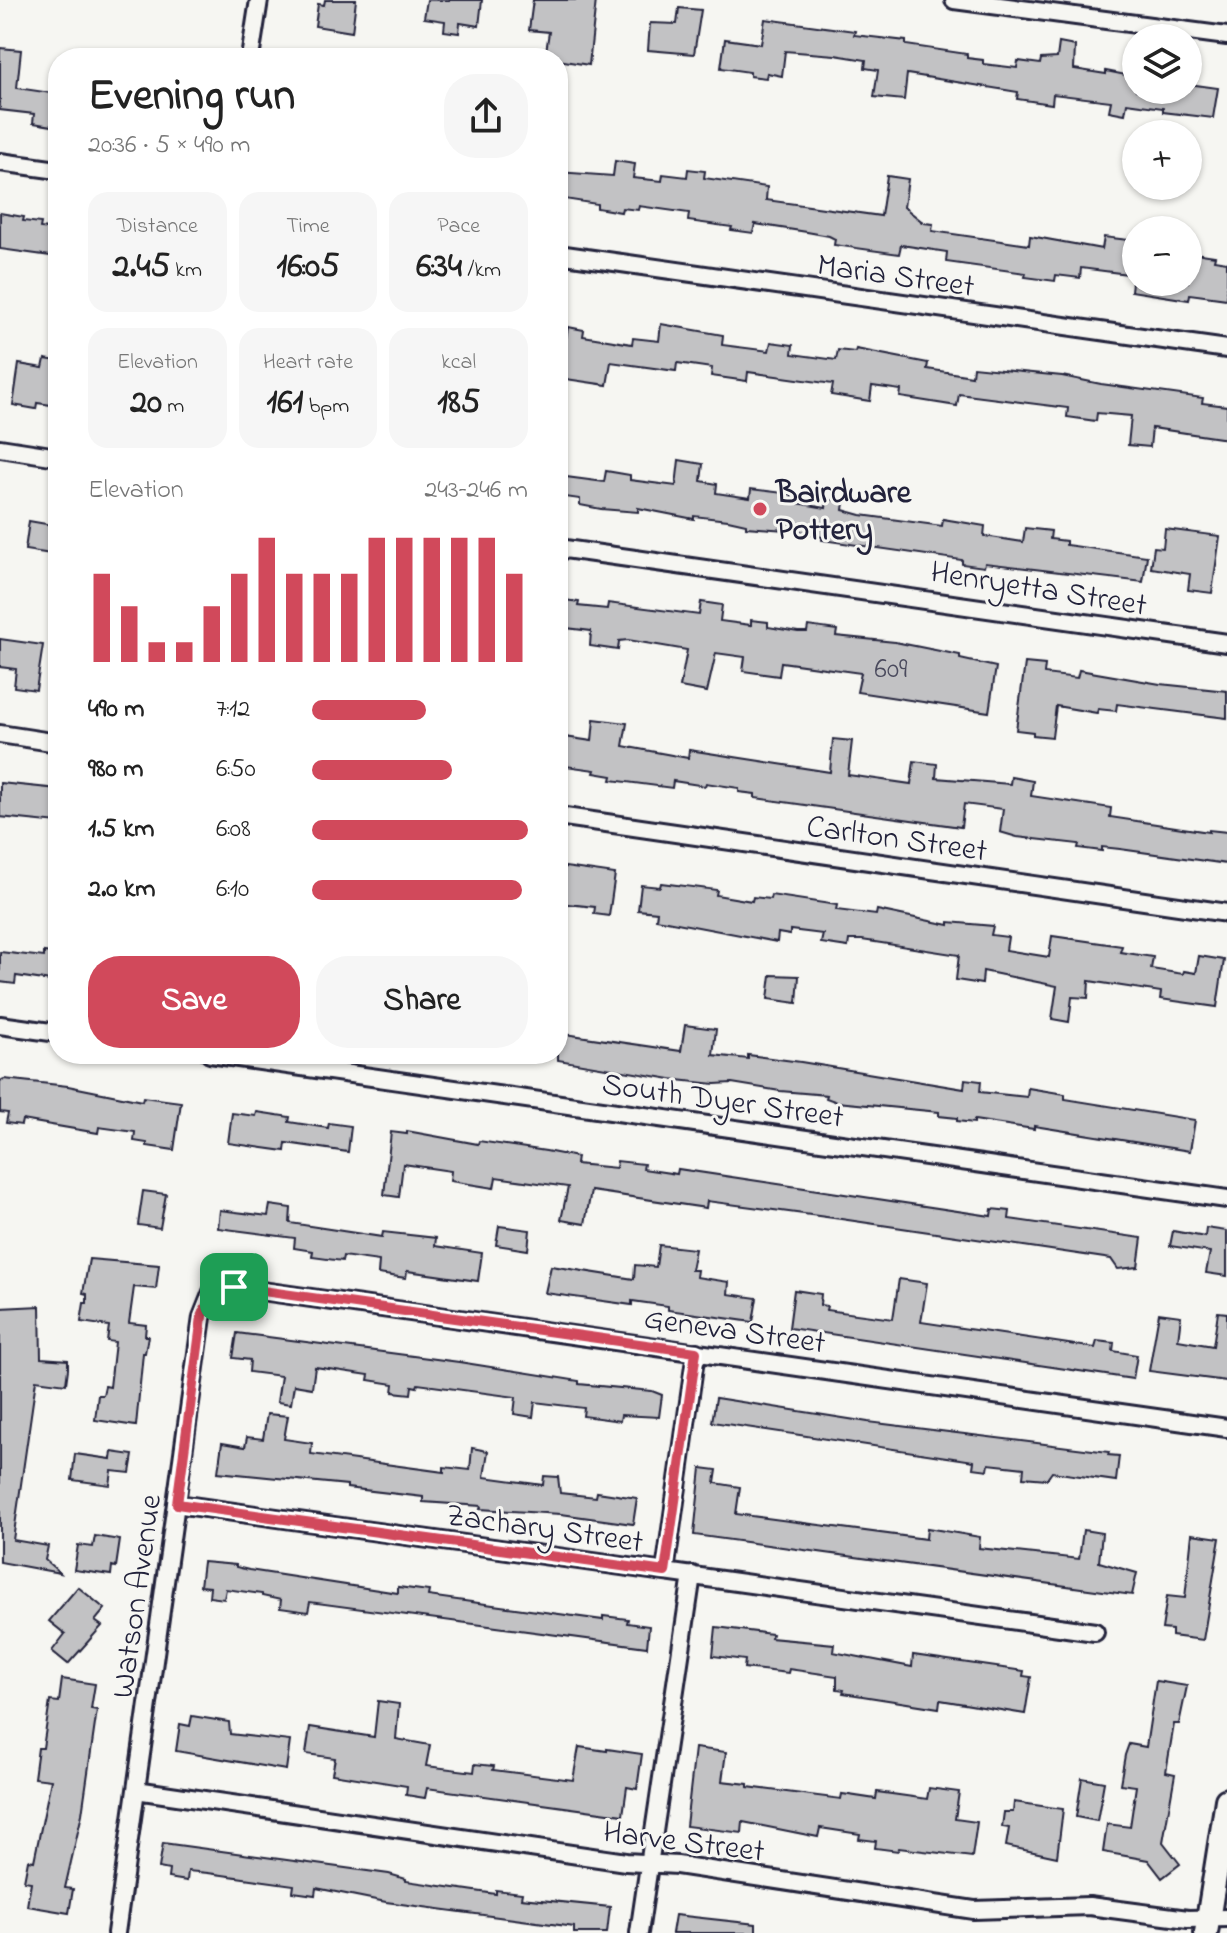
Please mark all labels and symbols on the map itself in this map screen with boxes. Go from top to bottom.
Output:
street label: Maria Street [814,243,977,312]
place label: Bairdware Pottery [774,471,913,556]
marker: Bairdware Pottery [751,500,769,518]
street label: Henryetta Street [927,550,1150,631]
house number: 609 [875,650,908,691]
street label: Carlton Street [803,805,990,876]
street label: South Dyer Street [599,1062,847,1143]
pin [200,1253,268,1321]
street label: Geneva Street [641,1296,829,1368]
street label: Watson Avenue [101,1491,176,1701]
street label: Zachary Street [443,1493,646,1568]
street label: Harve Street [600,1810,767,1877]

